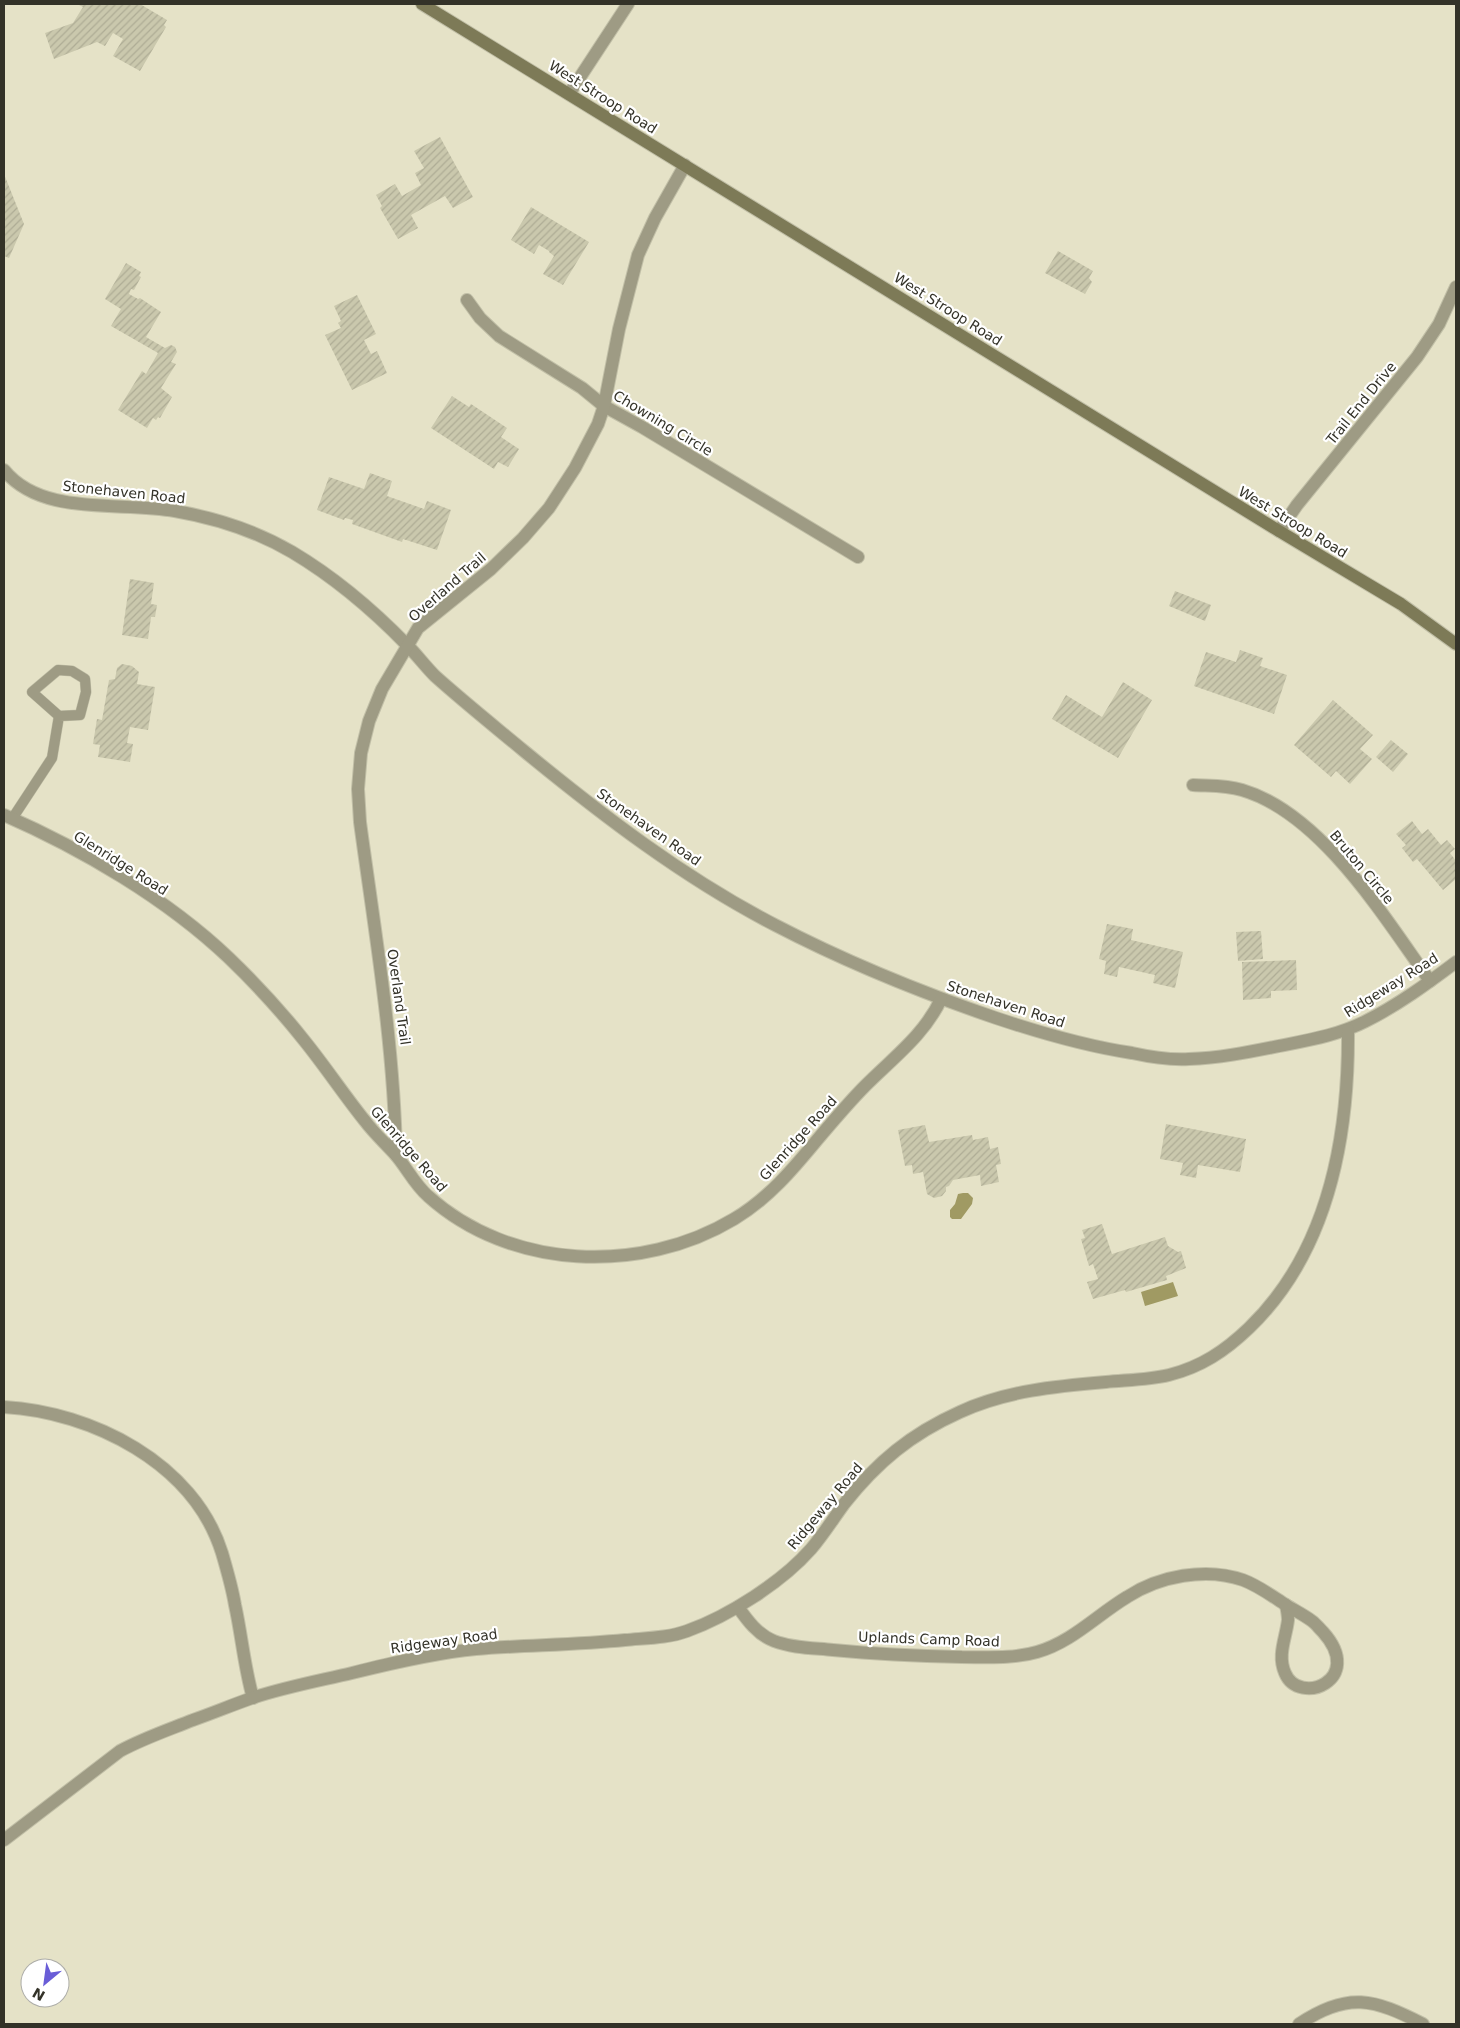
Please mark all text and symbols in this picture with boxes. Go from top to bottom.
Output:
street label: West Stroop Road [546,57,660,137]
street label: West Stroop Road [891,269,1005,349]
street label: Trail End Drive [1322,359,1399,448]
street label: Chowning Circle [610,387,716,459]
street label: Stonehaven Road [62,478,186,506]
street label: West Stroop Road [1236,483,1350,561]
street label: Overland Trail [405,549,489,625]
street label: Stonehaven Road [594,785,704,869]
street label: Bruton Circle [1327,827,1397,907]
street label: Glenridge Road [71,828,171,898]
street label: Overland Trail [384,948,414,1046]
street label: Ridgeway Road [1341,950,1441,1020]
street label: Stonehaven Road [945,977,1067,1031]
street label: Glenridge Road [756,1093,840,1183]
street label: Glenridge Road [368,1103,450,1195]
street label: Ridgeway Road [784,1460,866,1552]
street label: Ridgeway Road [389,1626,499,1656]
street label: Uplands Camp Road [858,1629,1000,1649]
north arrow [20,1958,70,2008]
text: N [30,1985,48,2004]

